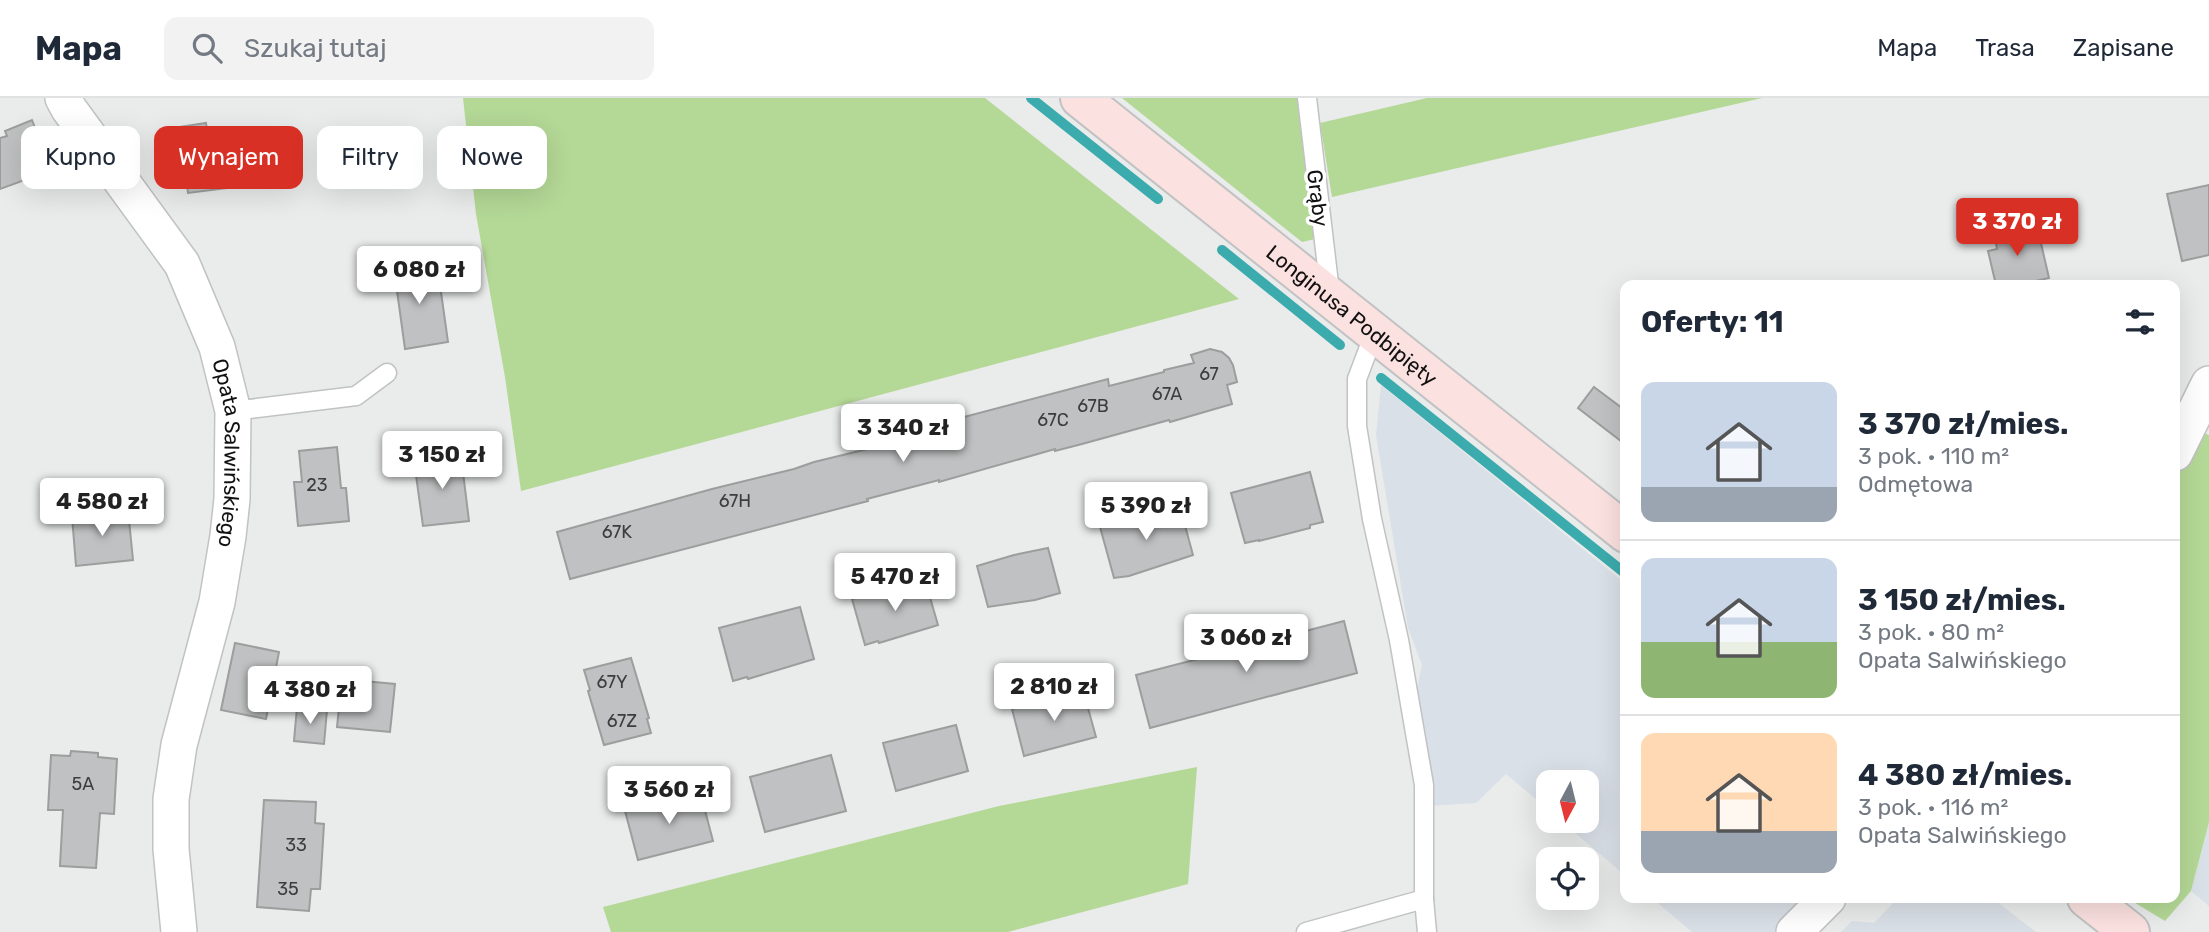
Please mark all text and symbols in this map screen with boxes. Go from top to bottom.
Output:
search box [164,17,654,80]
text: Mapa [35,29,122,68]
icon: search [188,29,226,67]
text: Szukaj tutaj [244,33,387,64]
text: Mapa [1877,34,1937,62]
text: Trasa [1975,34,2035,62]
text: Zapisane [2073,34,2174,62]
chip: Kupno [21,126,140,189]
chip: Wynajem [154,126,303,189]
chip: Filtry [317,126,423,189]
chip: Nowe [437,126,547,189]
street label: Grąby [1302,168,1334,228]
pin: 3 370 zł [1945,198,2089,258]
text: 3 370 zł [1972,207,2062,235]
street label: Longinusa Podbipięty [1262,239,1443,391]
pin: 6 080 zł [347,246,491,306]
text: 6 080 zł [373,255,465,283]
icon: filters [2121,303,2159,341]
text: Oferty: 11 [1641,304,1784,340]
street label: Opata Salwińskiego [208,356,246,550]
house number: 67 [1199,363,1219,385]
house number: 67A [1152,383,1182,405]
house number: 67B [1077,395,1109,417]
pin: 3 340 zł [831,404,975,464]
text: 3 370 zł/mies. [1858,406,2069,442]
house number: 67C [1037,409,1069,431]
icon: home [1697,410,1781,494]
text: 3 340 zł [857,413,949,441]
pin: 3 150 zł [370,432,514,491]
text: 3 150 zł [398,440,486,468]
text: 3 pok. · 110 m² [1858,442,2009,470]
text: Odmętowa [1858,470,1973,498]
house number: 23 [306,474,328,496]
pin: 4 580 zł [30,478,174,538]
pin: 5 390 zł [1074,482,1218,542]
text: 4 580 zł [56,487,148,515]
house number: 67H [719,490,751,512]
text: 5 390 zł [1101,491,1191,519]
house number: 67K [602,521,632,543]
pin: 5 470 zł [823,554,967,613]
text: 5 470 zł [850,562,940,590]
text: 3 150 zł/mies. [1858,582,2066,618]
icon: home [1697,586,1781,670]
pin: 3 060 zł [1174,614,1318,674]
text: 3 pok. · 80 m² [1858,618,2004,646]
text: 3 060 zł [1200,623,1292,651]
text: Opata Salwińskiego [1858,646,2067,674]
pin: 2 810 zł [982,664,1126,723]
pin: 4 380 zł [238,666,382,726]
house number: 67Y [596,671,628,693]
text: 2 810 zł [1010,672,1098,700]
text: 4 380 zł [264,675,356,703]
house number: 67Z [607,710,637,732]
text: 4 380 zł/mies. [1858,757,2072,793]
icon: home [1697,761,1781,845]
pin: 3 560 zł [597,766,741,826]
north arrow [1536,770,1600,833]
map controls [1536,770,1599,910]
house number: 5A [72,773,94,795]
text: 3 560 zł [623,775,715,803]
text: 3 pok. · 116 m² [1858,793,2008,821]
text: Opata Salwińskiego [1858,821,2067,849]
house number: 33 [285,834,307,856]
button: locate [1536,847,1599,910]
house number: 35 [277,878,299,900]

